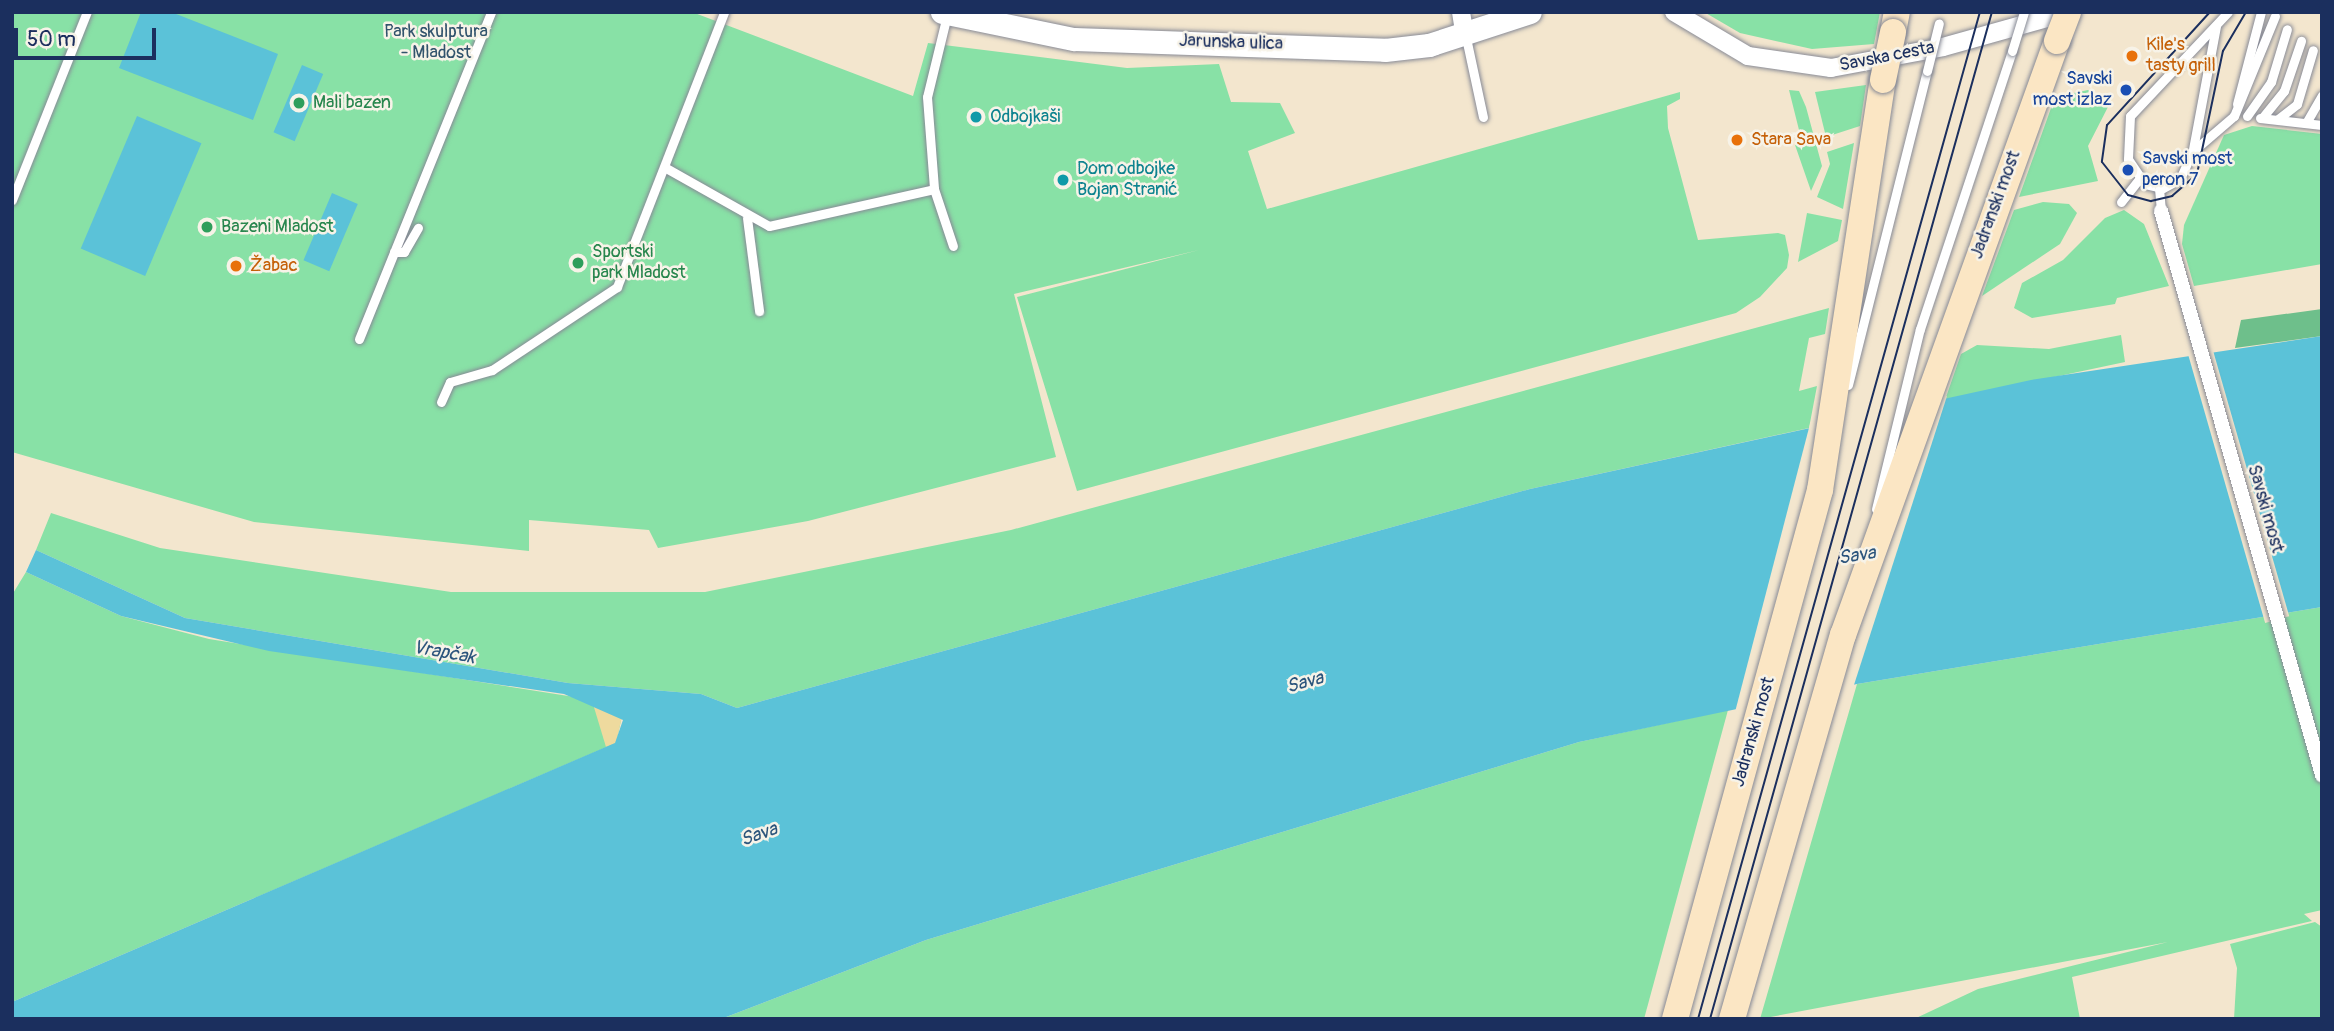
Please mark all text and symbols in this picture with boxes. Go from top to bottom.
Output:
scale bar [18,14,159,58]
park label: Park skulptura - Mladost [384,22,488,64]
text: 50 m [27,26,76,53]
street label: Jarunska ulica [1179,30,1283,56]
place label: Kile's tasty grill [2146,35,2216,78]
street label: Savska cesta [1838,37,1936,77]
marker: Kile's tasty grill [2124,48,2140,64]
place label: Savski most izlaz [2033,69,2112,112]
marker: Savski most izlaz [2118,82,2134,98]
place label: Mali bazen [313,92,391,114]
marker: Mali bazen [291,95,307,111]
place label: Odbojkaši [990,106,1060,128]
marker: Odbojkaši [968,109,984,125]
place label: Stara Sava [1751,129,1831,151]
marker: Stara Sava [1729,132,1745,148]
street label: Jadranski most [1966,148,2026,262]
place label: Savski most peron 7 [2142,149,2233,192]
place label: Dom odbojke Bojan Stranić [1077,159,1178,202]
marker: Savski most peron 7 [2120,162,2136,178]
marker: Dom odbojke Bojan Stranić [1055,172,1071,188]
place label: Bazeni Mladost [221,216,334,238]
marker: Bazeni Mladost [199,219,215,235]
place label: Sportski park Mladost [592,242,686,284]
place label: Žabac [250,255,298,277]
marker: Sportski park Mladost [570,255,586,271]
marker: Žabac [228,258,244,274]
street label: Savski most [2242,462,2288,556]
water label: Sava [1837,542,1877,570]
water label: Vrapčak [411,636,477,670]
water label: Sava [1284,667,1326,699]
street label: Jadranski most [1728,674,1780,790]
water label: Sava [738,818,780,852]

